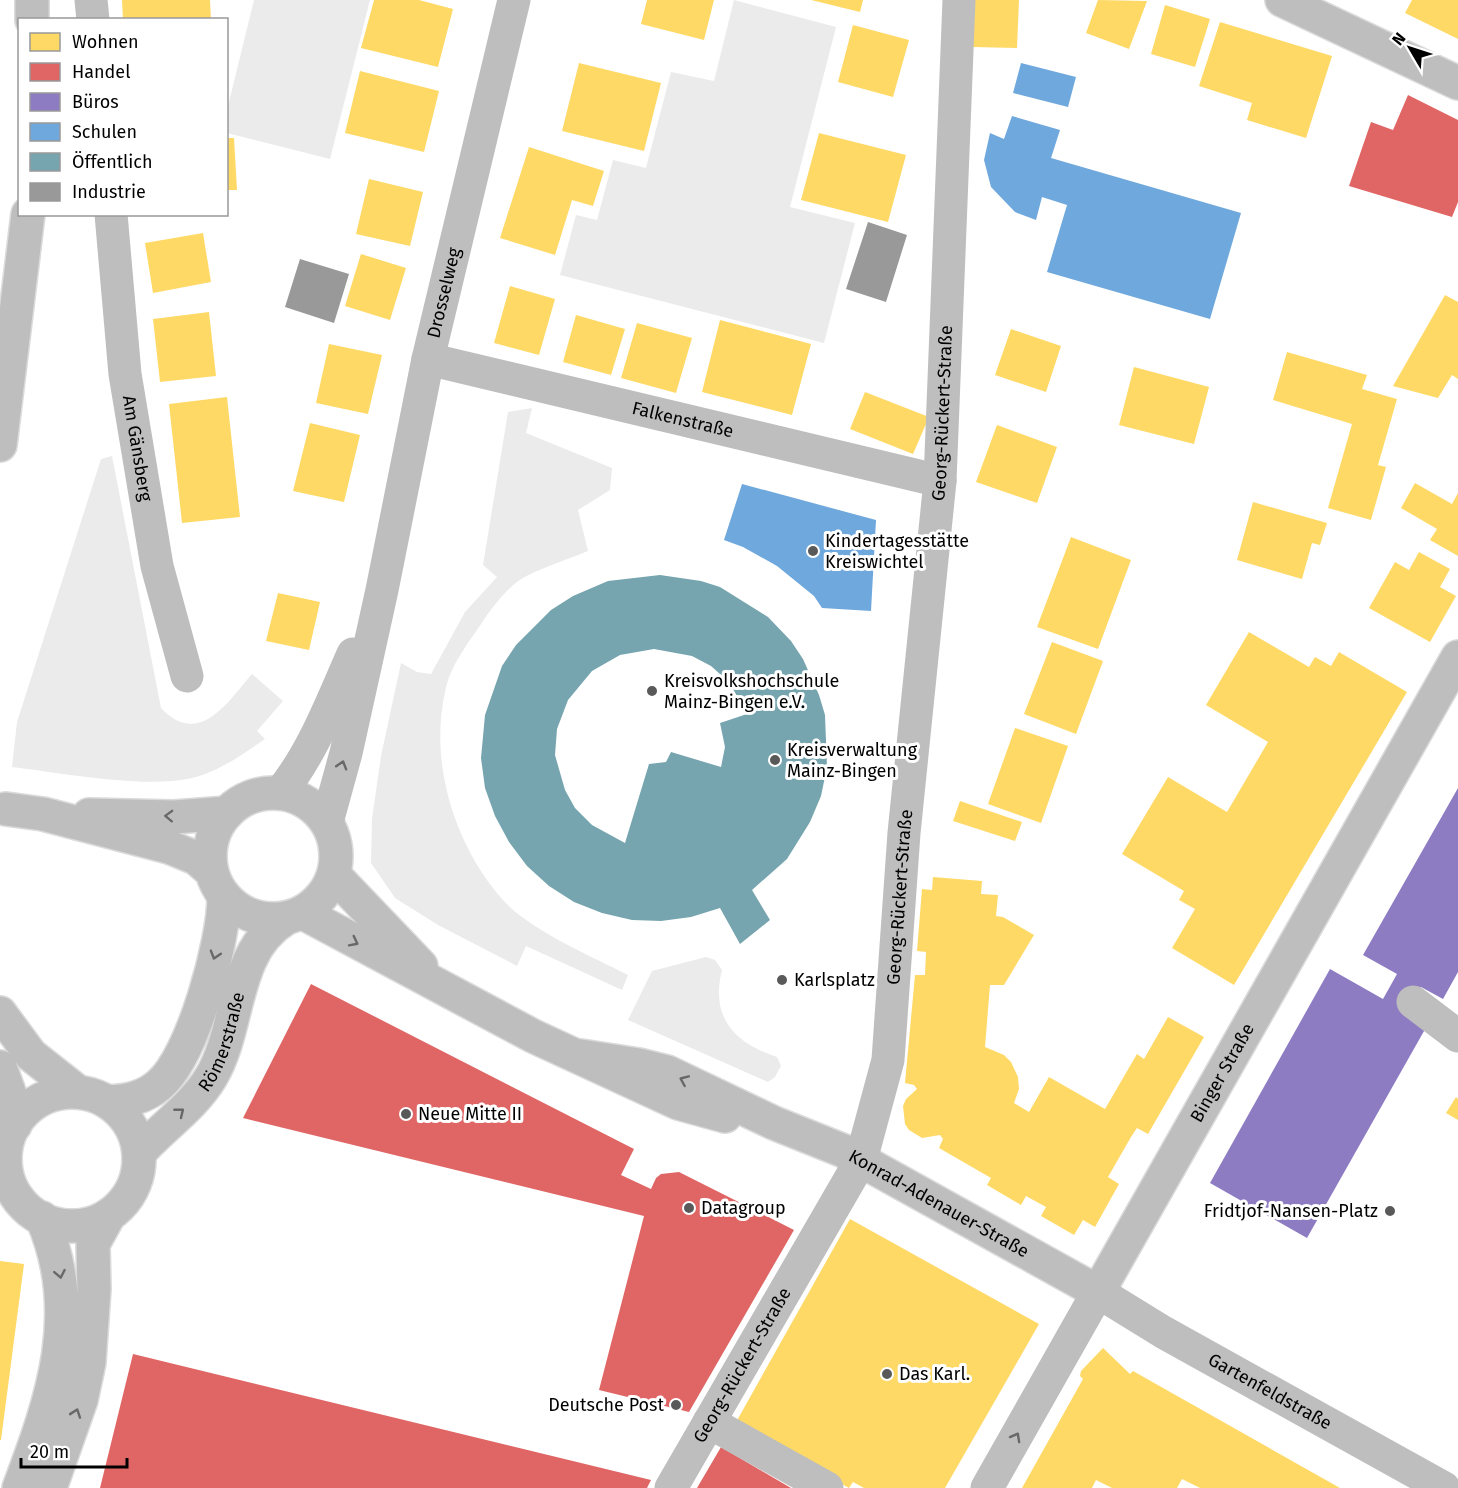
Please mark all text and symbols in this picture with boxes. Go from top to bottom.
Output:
legend [18,18,228,216]
north arrow [1380,18,1440,78]
text: N [1388,29,1409,49]
text: Wohnen [72,31,139,53]
text: Handel [72,61,130,83]
text: Büros [72,91,119,113]
text: Schulen [72,121,137,143]
text: Öffentlich [72,151,153,173]
text: Industrie [72,181,146,203]
street label: Drosselweg [422,245,465,340]
street label: Georg-Rückert-Straße [927,325,957,502]
street label: Am Gänsberg [118,394,157,504]
street label: Falkenstraße [630,397,736,442]
place label: Kindertagesstätte Kreiswichtel [825,530,969,573]
marker: Kindertagesstätte Kreiswichtel [806,544,820,558]
place label: Kreisvolkshochschule Mainz-Bingen e.V. [664,670,839,713]
marker: Kreisvolkshochschule Mainz-Bingen e.V. [645,684,659,698]
place label: Kreisverwaltung Mainz-Bingen [787,739,918,782]
marker: Kreisverwaltung Mainz-Bingen [768,753,782,767]
one-way arrow [335,760,347,771]
street label: Georg-Rückert-Straße [882,808,917,986]
one-way arrow [165,809,174,822]
one-way arrow [347,935,358,946]
one-way arrow [210,949,222,960]
place label: Karlsplatz [794,969,875,991]
marker: Karlsplatz [775,973,789,987]
street label: Römerstraße [193,990,249,1096]
street label: Binger Straße [1186,1019,1259,1126]
one-way arrow [679,1075,690,1087]
place label: Neue Mitte II [418,1103,522,1125]
marker: Neue Mitte II [399,1107,413,1121]
one-way arrow [173,1108,184,1119]
street label: Konrad-Adenauer-Straße [845,1145,1033,1263]
place label: Datagroup [701,1197,786,1219]
place label: Fridtjof-Nansen-Platz [1204,1200,1378,1222]
marker: Datagroup [682,1201,696,1215]
marker: Fridtjof-Nansen-Platz [1383,1204,1397,1218]
one-way arrow [53,1268,66,1278]
street label: Georg-Rückert-Straße [689,1284,796,1447]
street label: Gartenfeldstraße [1204,1348,1336,1435]
place label: Das Karl. [899,1363,970,1385]
marker: Das Karl. [880,1367,894,1381]
place label: Deutsche Post [548,1394,664,1416]
marker: Deutsche Post [669,1398,683,1412]
one-way arrow [69,1408,82,1419]
scale bar [21,1431,128,1469]
one-way arrow [1009,1433,1020,1443]
text: 20 m [30,1441,69,1463]

